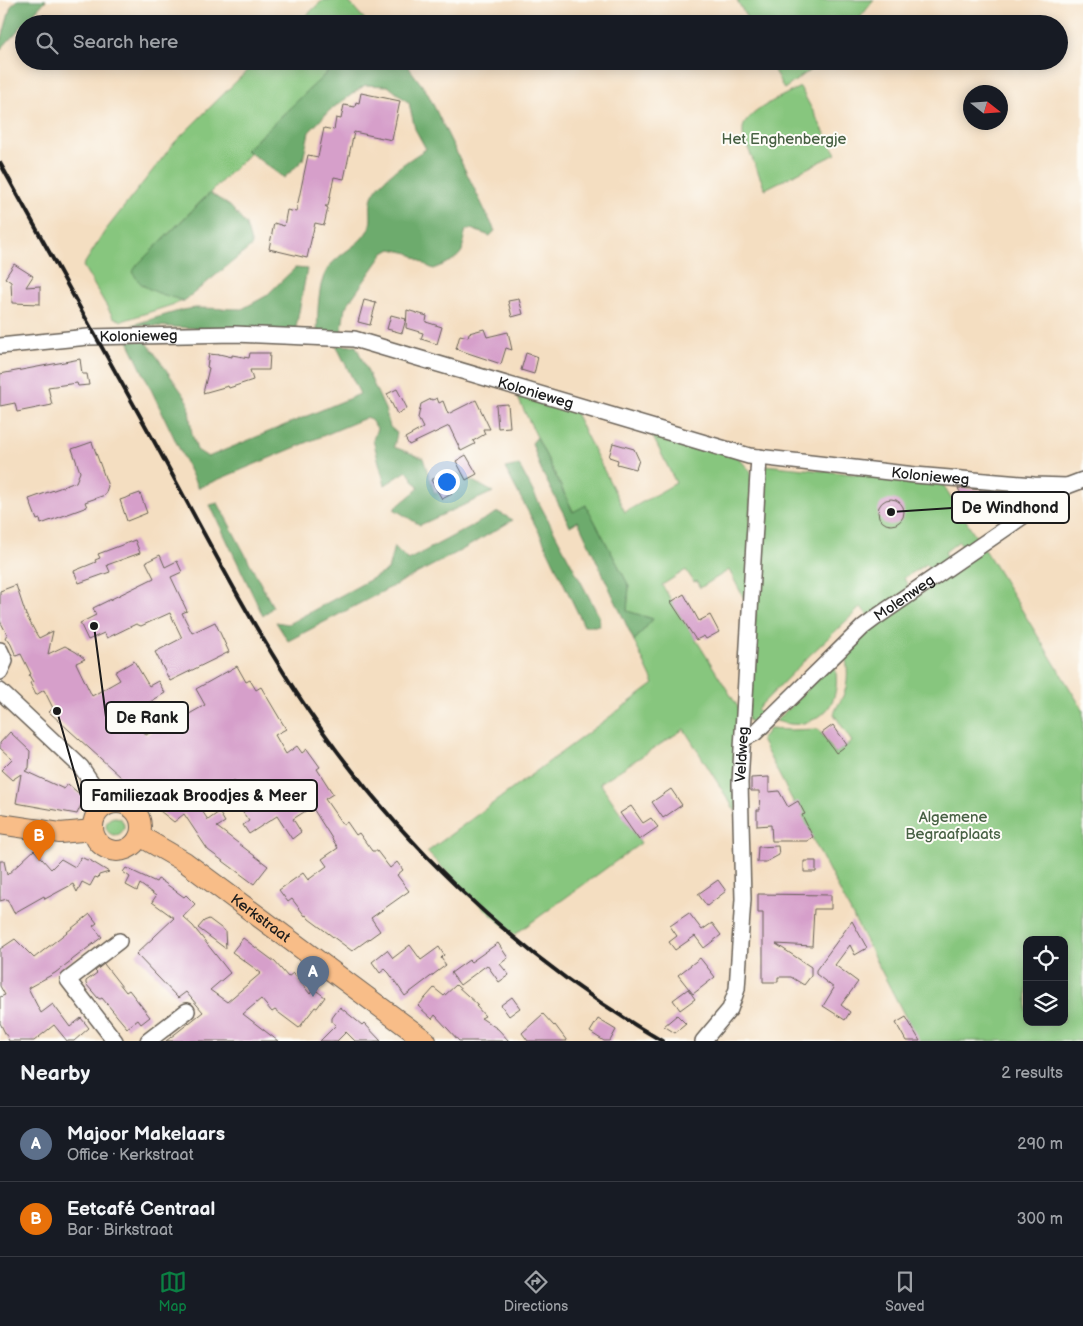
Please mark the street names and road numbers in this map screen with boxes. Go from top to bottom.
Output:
street label: Kolonieweg [99,326,178,347]
street label: Kolonieweg [495,373,576,413]
street label: Kolonieweg [890,463,970,490]
street label: Molenweg [870,571,938,626]
street label: Veldweg [731,726,753,783]
street label: Kerkstraat [226,890,294,947]

